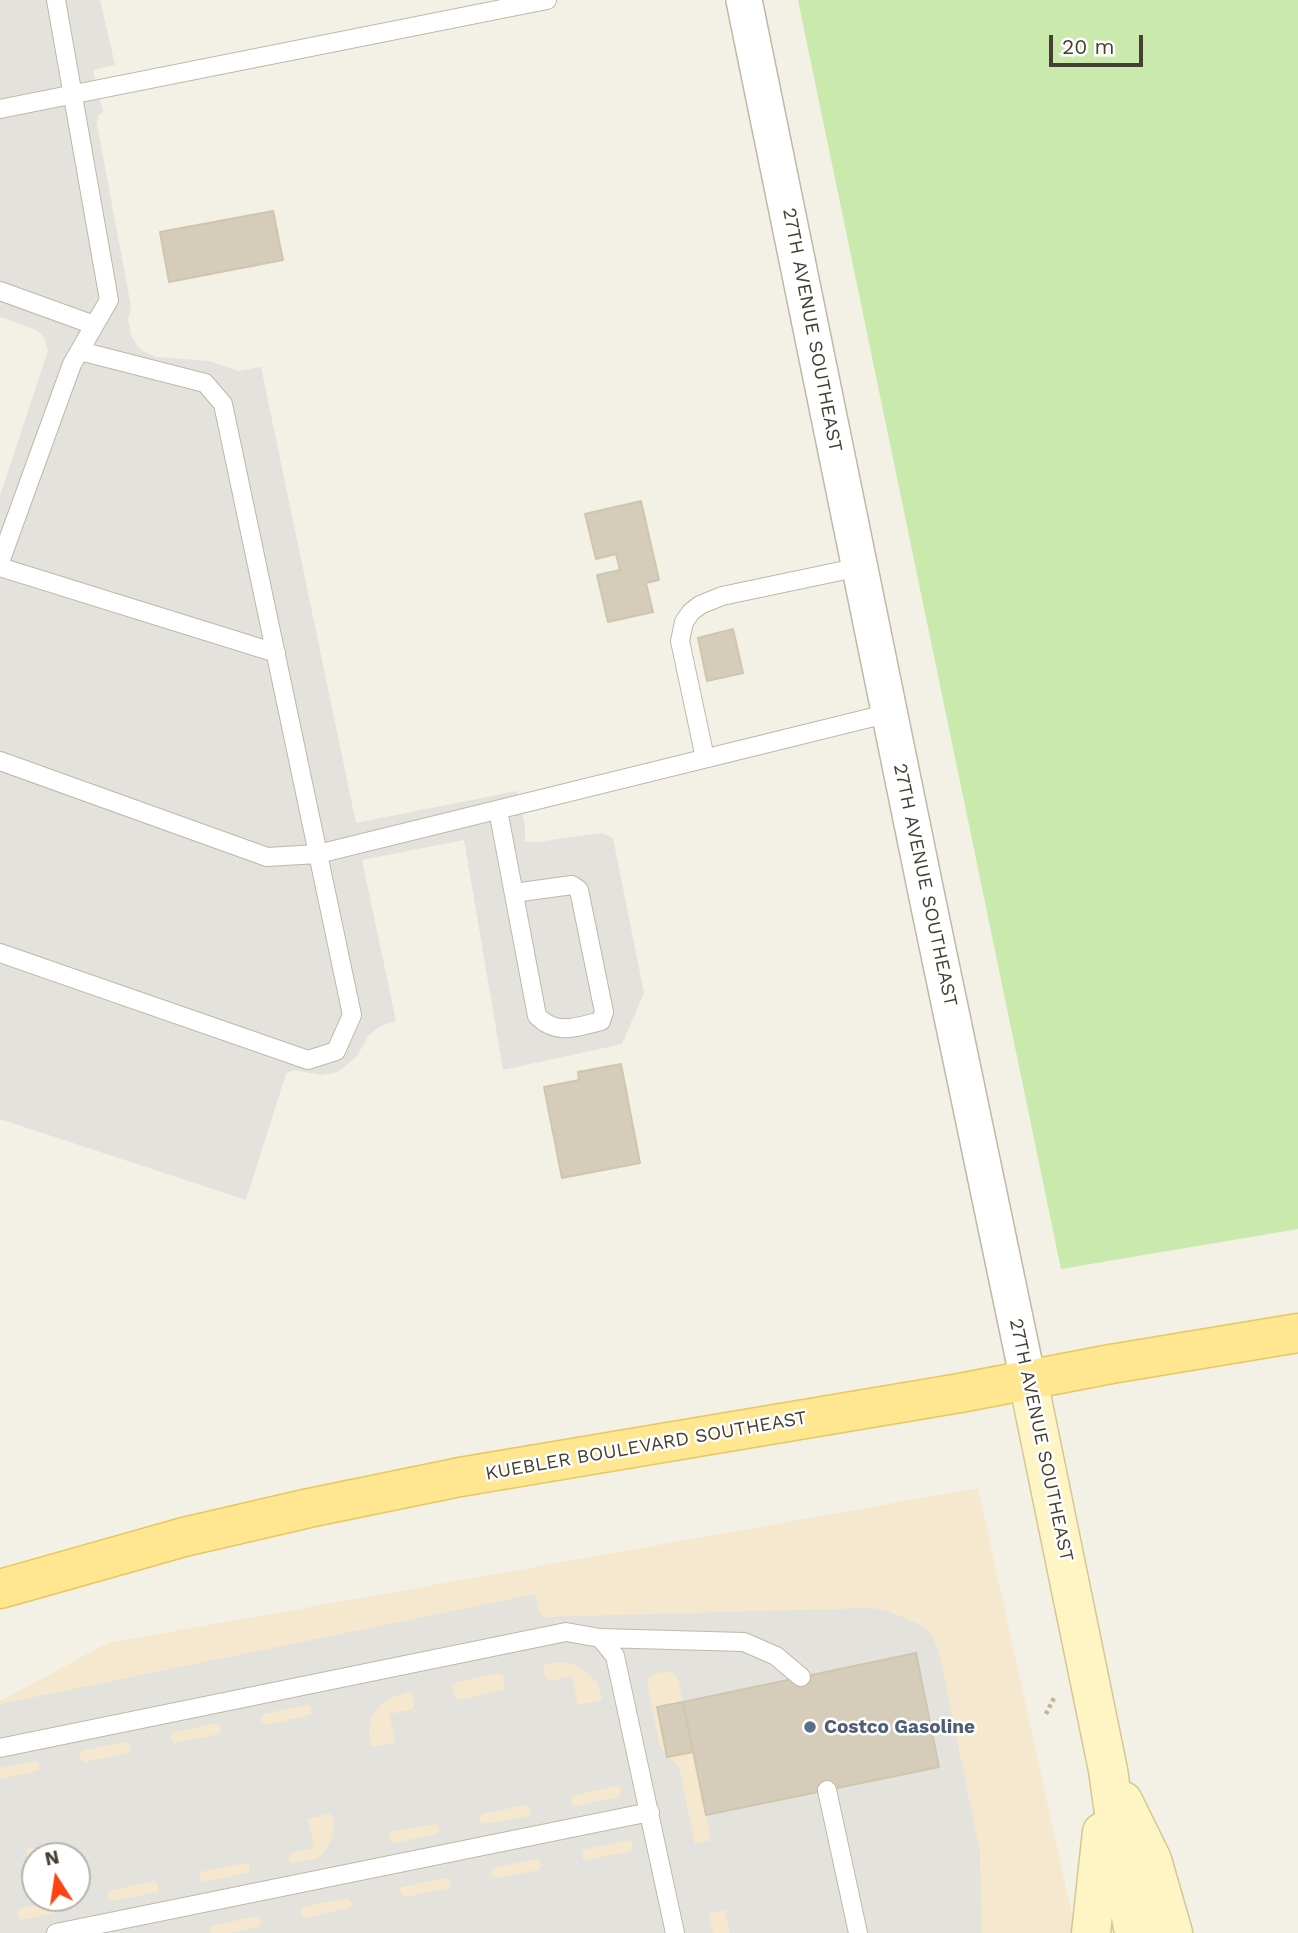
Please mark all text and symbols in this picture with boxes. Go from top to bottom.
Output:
scale bar [1053,21,1148,65]
text: 20 m [1062,34,1114,59]
street label: 27TH AVENUE SOUTHEAST [777,206,847,454]
street label: 27TH AVENUE SOUTHEAST [888,761,962,1009]
street label: 27TH AVENUE SOUTHEAST [1004,1316,1078,1564]
street label: KUEBLER BOULEVARD SOUTHEAST [484,1406,808,1486]
place label: Costco Gasoline [824,1716,975,1738]
marker: Costco Gasoline [802,1719,818,1735]
north arrow [21,1842,91,1912]
text: N [43,1845,61,1871]

